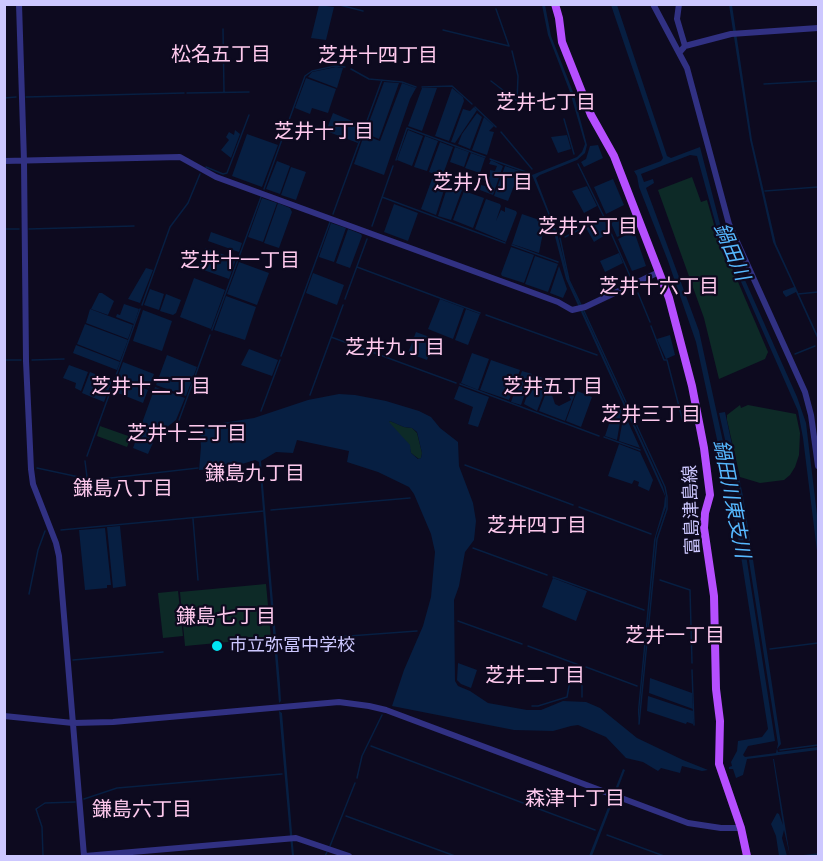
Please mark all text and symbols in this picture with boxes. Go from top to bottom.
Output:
district label: 松名五丁目 [171,43,271,67]
district label: 芝井十四丁目 [318,44,438,68]
district label: 芝井七丁目 [496,91,596,115]
district label: 芝井十丁目 [274,120,374,144]
district label: 芝井八丁目 [433,171,533,195]
district label: 芝井六丁目 [538,215,638,239]
water label: 鍋田川 [708,220,754,284]
district label: 芝井十一丁目 [180,249,300,273]
district label: 芝井十六丁目 [599,275,719,299]
district label: 芝井九丁目 [345,336,445,360]
district label: 芝井十二丁目 [91,375,211,399]
district label: 芝井五丁目 [503,375,603,399]
district label: 芝井三丁目 [601,403,701,427]
district label: 芝井十三丁目 [127,422,247,446]
water label: 鍋田川東支川 [708,438,754,560]
district label: 鎌島九丁目 [205,462,305,486]
street label: 富島津島線 [680,465,704,555]
district label: 鎌島八丁目 [73,477,173,501]
district label: 芝井四丁目 [487,514,587,538]
district label: 鎌島七丁目 [176,605,276,629]
district label: 芝井一丁目 [625,624,725,648]
place label: 市立弥冨中学校 [229,635,355,657]
marker: 市立弥冨中学校 [210,639,224,653]
district label: 芝井二丁目 [485,664,585,688]
district label: 森津十丁目 [525,787,625,811]
district label: 鎌島六丁目 [92,798,192,822]

